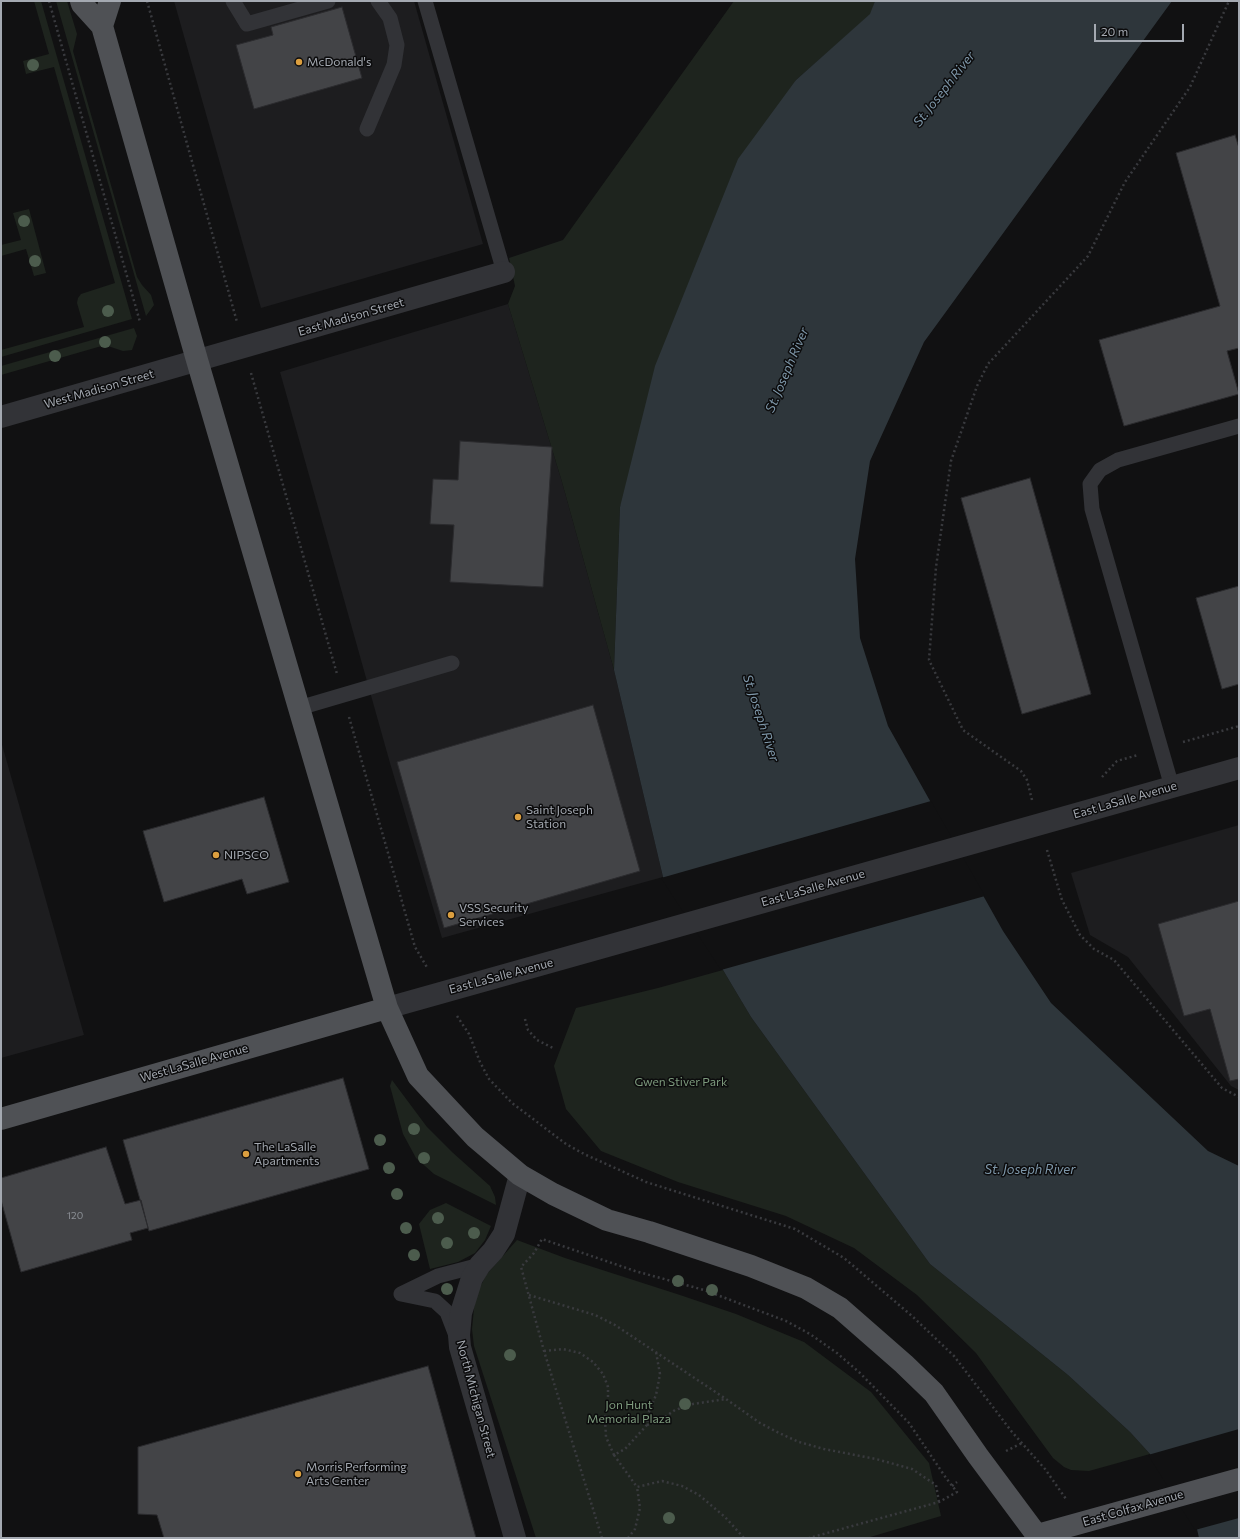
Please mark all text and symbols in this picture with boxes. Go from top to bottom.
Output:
scale bar [1096,16,1186,42]
text: 20 m [1101,24,1128,38]
water label: St. Joseph River [910,48,978,130]
place label: McDonald's [307,55,371,69]
marker: McDonald's [294,57,304,67]
street label: East Madison Street [296,295,406,339]
water label: St. Joseph River [762,325,812,415]
street label: West Madison Street [42,366,156,412]
water label: St. Joseph River [740,672,782,764]
street label: East LaSalle Avenue [1071,778,1179,822]
place label: Saint Joseph Station [526,803,593,831]
marker: Saint Joseph Station [513,812,523,822]
place label: NIPSCO [224,848,269,862]
marker: NIPSCO [211,850,221,860]
street label: East LaSalle Avenue [759,866,867,910]
place label: VSS Security Services [459,901,528,929]
marker: VSS Security Services [446,910,456,920]
street label: East LaSalle Avenue [447,955,555,997]
street label: West LaSalle Avenue [138,1041,250,1085]
park label: Gwen Stiver Park [635,1075,727,1089]
place label: The LaSalle Apartments [254,1140,319,1168]
marker: The LaSalle Apartments [241,1149,251,1159]
water label: St. Joseph River [985,1162,1075,1178]
house number: 120 [67,1210,83,1222]
street label: North Michigan Street [453,1339,499,1459]
park label: Jon Hunt Memorial Plaza [587,1398,671,1426]
place label: Morris Performing Arts Center [306,1460,407,1488]
marker: Morris Performing Arts Center [293,1469,303,1479]
street label: East Colfax Avenue [1081,1487,1185,1529]

